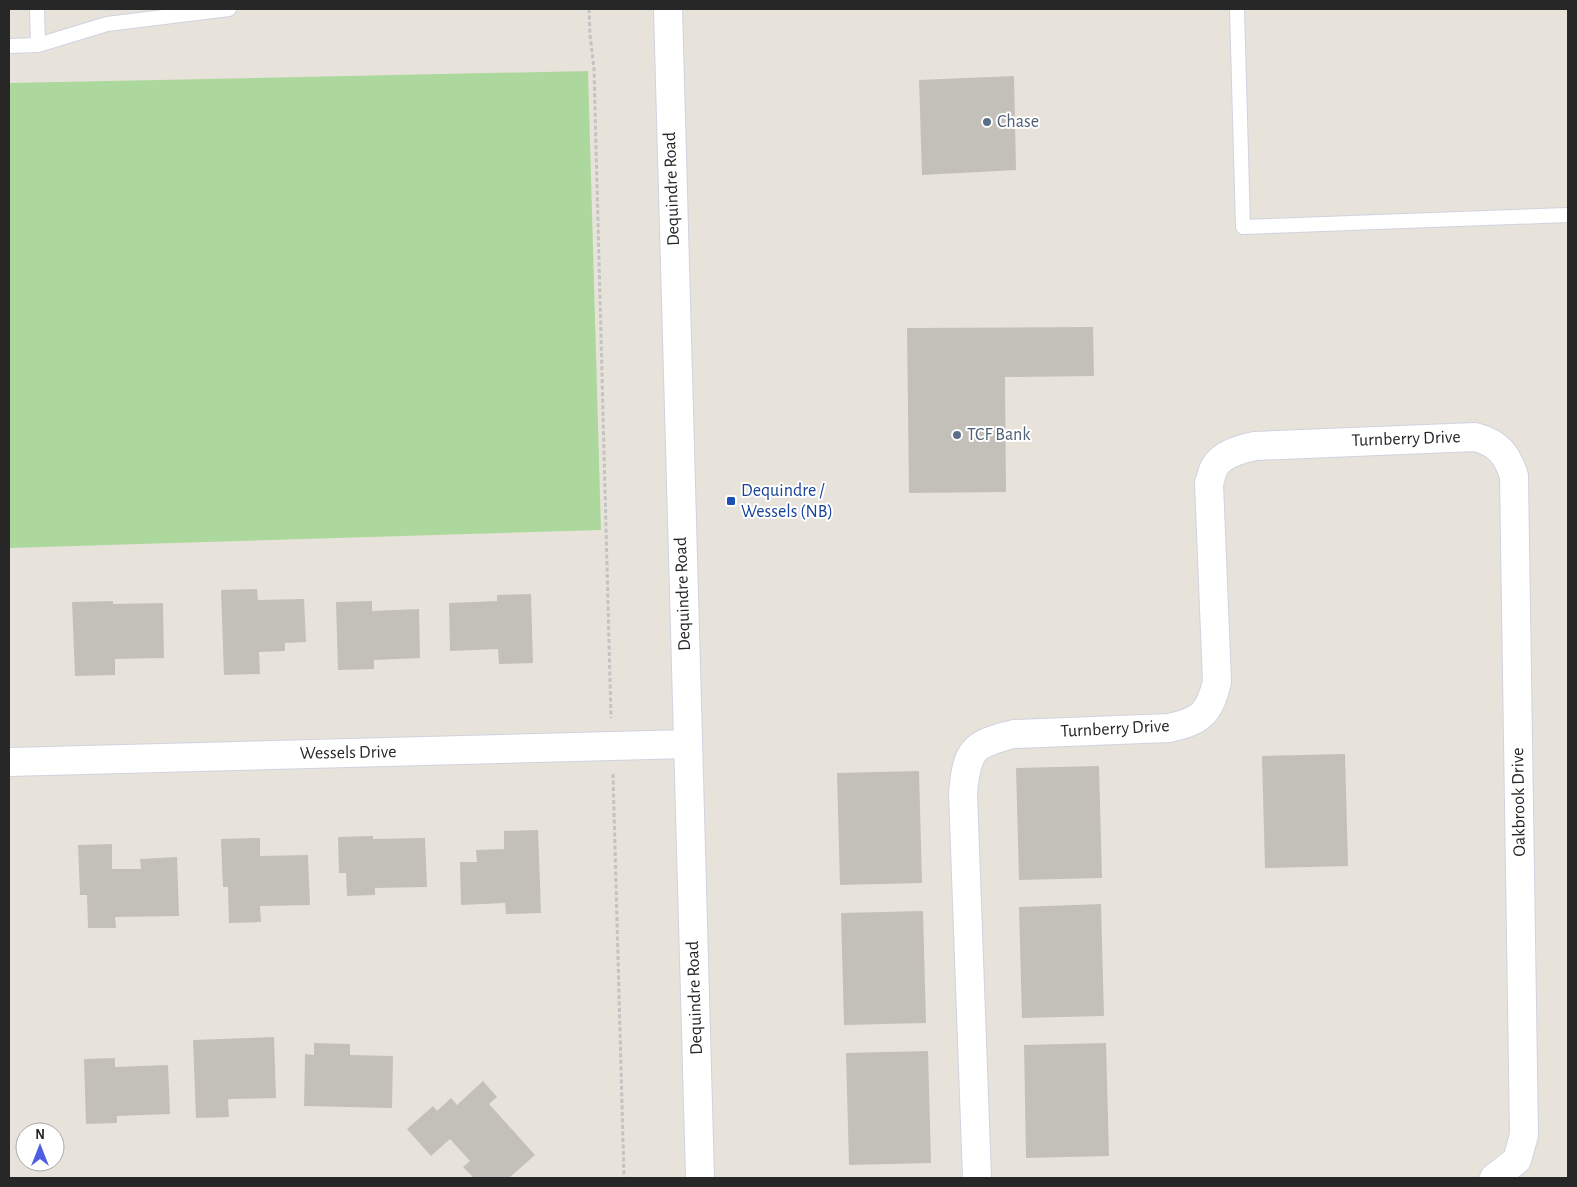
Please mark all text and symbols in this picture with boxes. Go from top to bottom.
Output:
place label: Chase [997,113,1039,131]
marker: Chase [981,116,993,128]
street label: Dequindre Road [661,132,683,246]
place label: TCF Bank [967,426,1031,444]
street label: Turnberry Drive [1351,428,1461,450]
marker: TCF Bank [951,429,963,441]
place label: Dequindre / Wessels (NB) [741,482,833,521]
marker: Dequindre / Wessels (NB) [725,495,737,507]
street label: Dequindre Road [672,537,694,651]
street label: Turnberry Drive [1060,717,1170,741]
street label: Wessels Drive [299,743,397,763]
street label: Oakbrook Drive [1509,747,1529,857]
street label: Dequindre Road [684,941,706,1055]
north arrow [15,1122,65,1172]
text: N [35,1128,45,1142]

